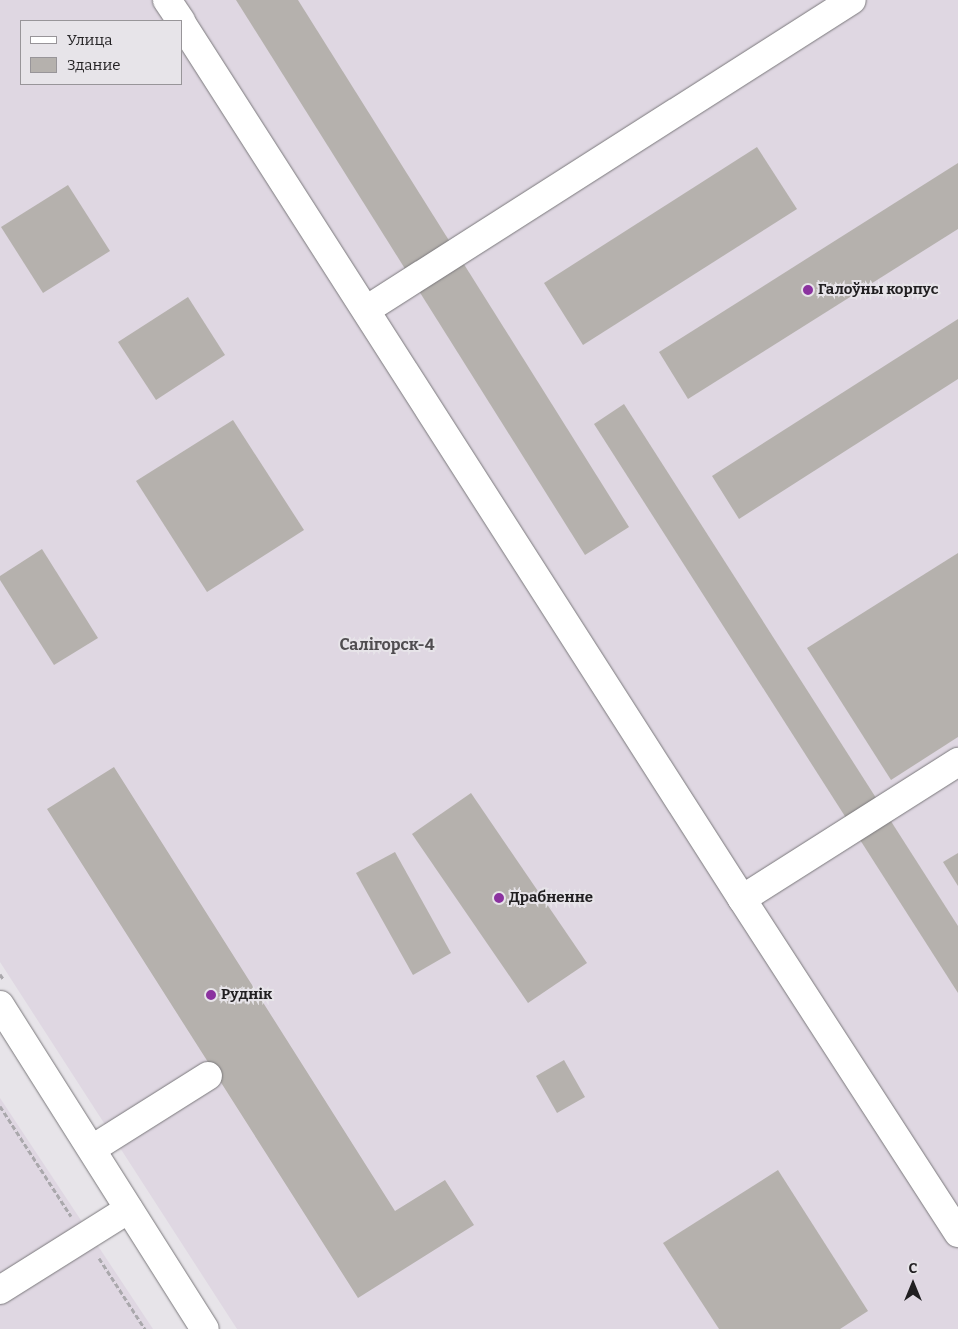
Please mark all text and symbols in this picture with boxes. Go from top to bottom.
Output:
legend [20,20,182,85]
text: Улица [67,31,113,49]
text: Здание [67,56,121,74]
place label: Галоўны корпус [818,281,938,299]
marker: Галоўны корпус [802,284,814,296]
district label: Салігорск-4 [339,635,435,655]
place label: Драбненне [509,889,593,907]
marker: Драбненне [493,892,505,904]
place label: Руднік [221,986,272,1004]
marker: Руднік [205,989,217,1001]
north arrow [888,1259,938,1309]
text: С [909,1260,917,1277]

